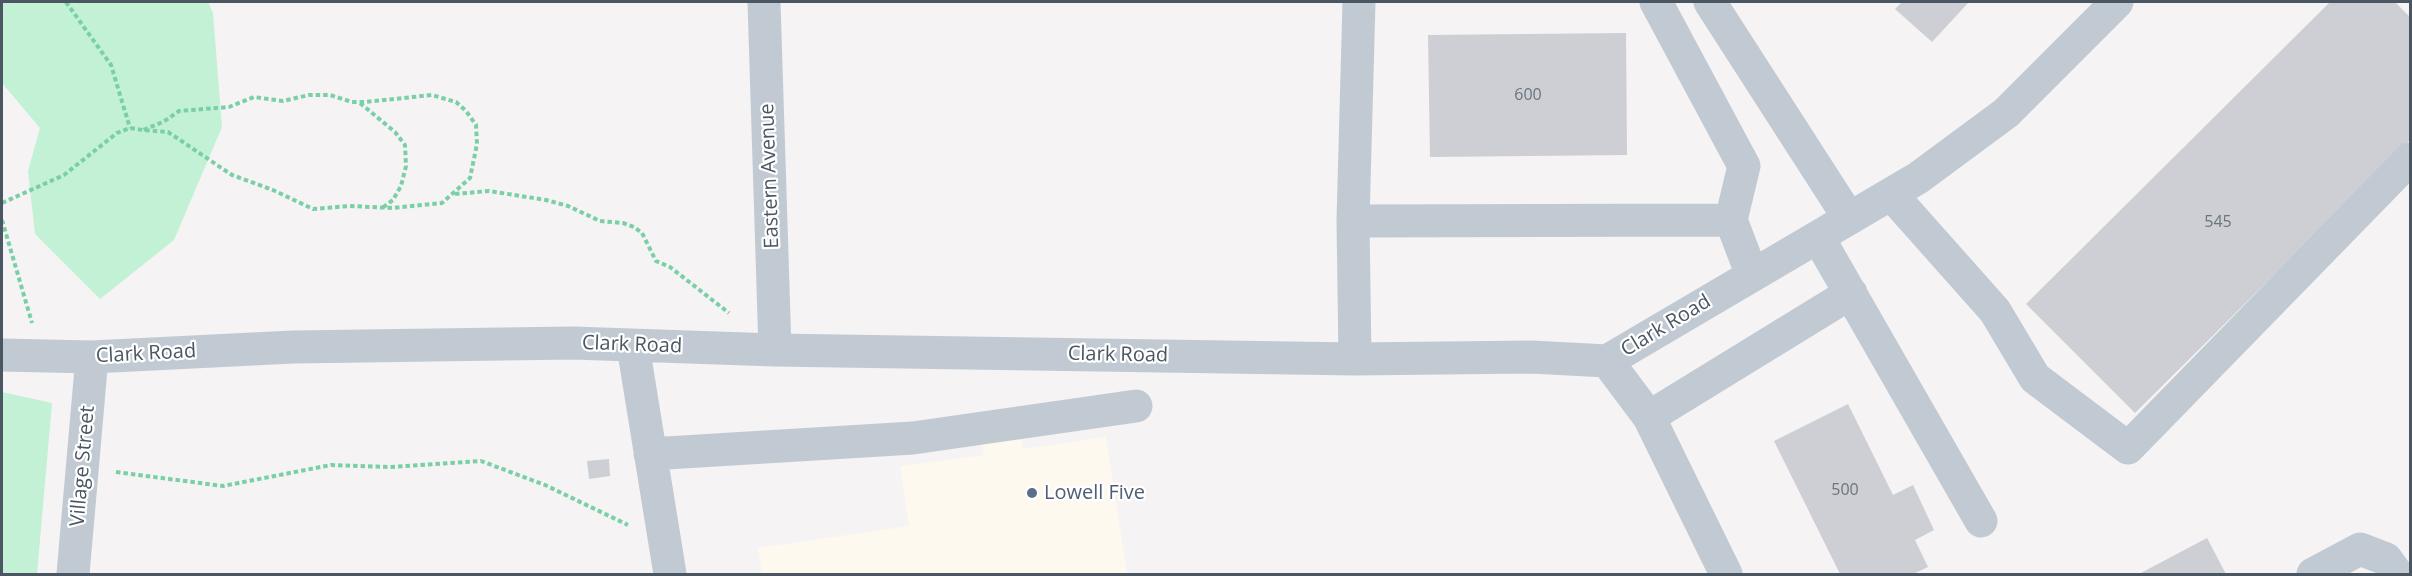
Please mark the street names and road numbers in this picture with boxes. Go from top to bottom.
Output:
street label: Eastern Avenue [755,103,785,249]
street label: Clark Road [1617,290,1715,362]
street label: Clark Road [581,331,683,359]
street label: Clark Road [95,339,197,369]
street label: Clark Road [1068,342,1168,368]
street label: Village Street [66,405,100,527]

